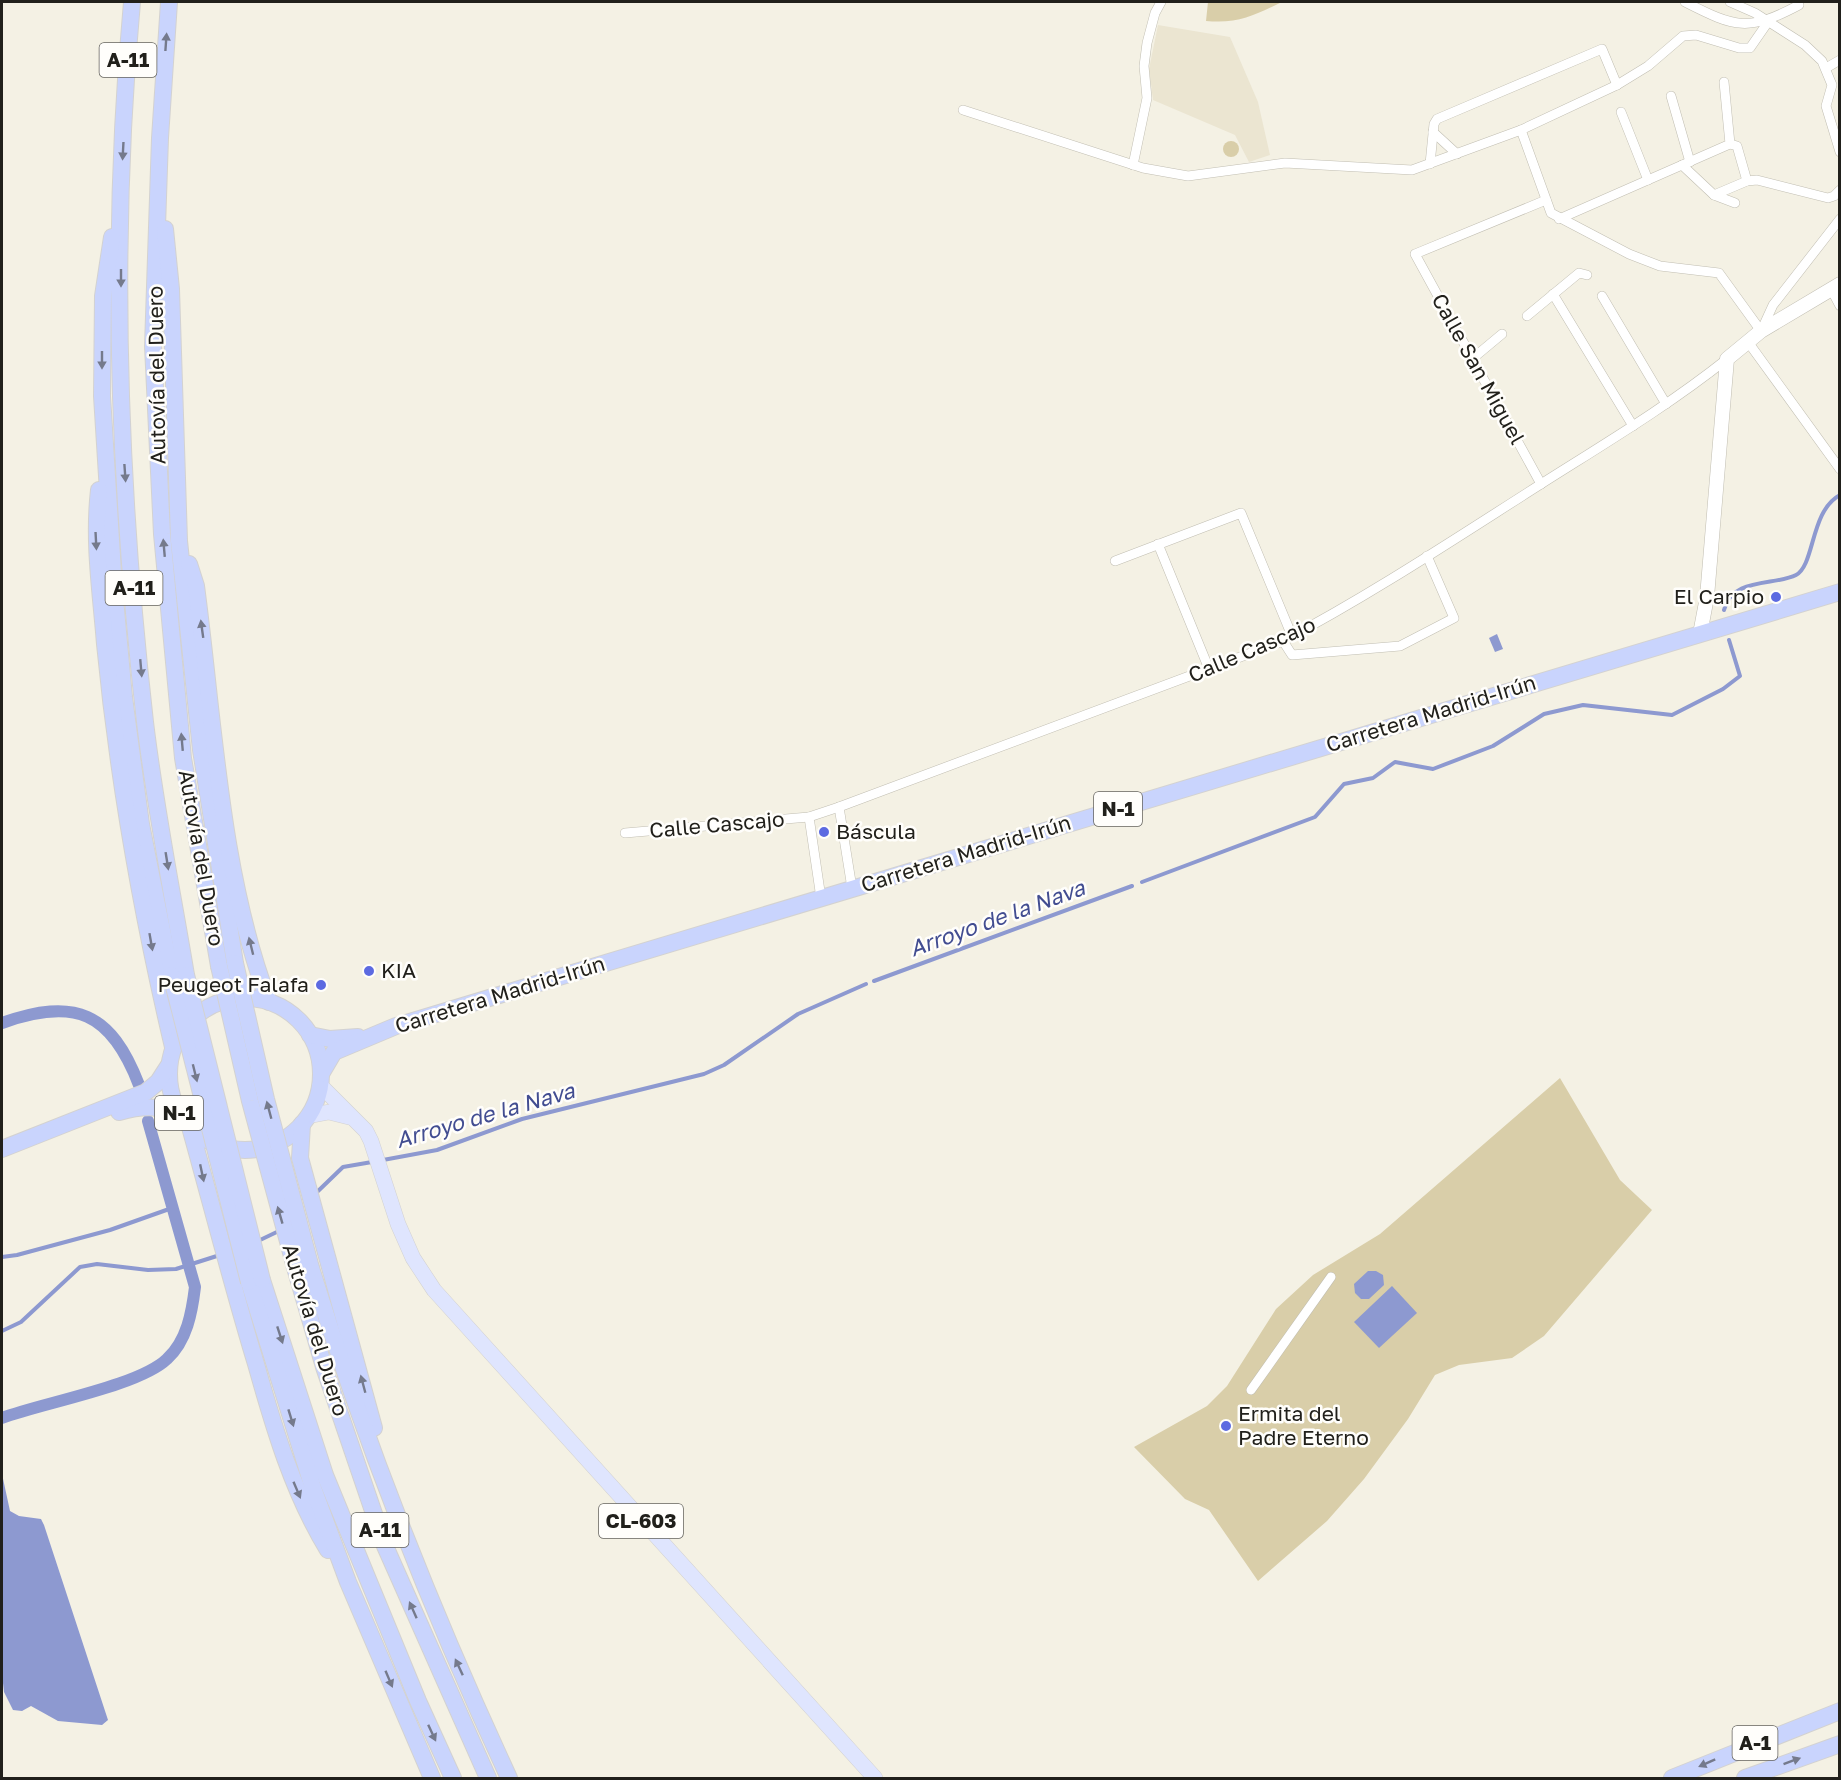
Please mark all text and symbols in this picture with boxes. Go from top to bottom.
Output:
one-way arrow [161,33,171,52]
road number: A-11 [100,43,156,77]
one-way arrow [119,141,128,160]
one-way arrow [116,269,126,288]
street label: Autovía del Duero [141,285,171,465]
street label: Calle San Miguel [1427,289,1531,448]
one-way arrow [97,351,107,370]
one-way arrow [121,464,130,483]
one-way arrow [92,532,101,551]
one-way arrow [159,539,169,558]
road number: A-11 [106,571,162,605]
place label: El Carpio [1674,583,1764,609]
marker: El Carpio [1769,590,1783,604]
street label: Calle Cascajo [1184,611,1319,688]
one-way arrow [197,620,206,639]
one-way arrow [136,658,146,677]
street label: Carretera Madrid-Irún [1323,669,1539,757]
one-way arrow [177,733,187,752]
street label: Autovía del Duero [174,768,230,948]
road number: N-1 [1094,792,1142,826]
street label: Calle Cascajo [648,805,786,843]
street label: Carretera Madrid-Irún [858,809,1074,897]
place label: Báscula [836,818,916,844]
marker: Báscula [817,825,831,839]
one-way arrow [163,851,172,870]
water label: Arroyo de la Nava [905,873,1090,962]
one-way arrow [147,933,156,952]
one-way arrow [246,937,256,956]
street label: Carretera Madrid-Irún [392,950,608,1038]
place label: KIA [381,957,416,983]
marker: KIA [362,964,376,978]
place label: Peugeot Falafa [158,971,309,997]
marker: Peugeot Falafa [314,978,328,992]
one-way arrow [191,1063,201,1082]
water label: Arroyo de la Nava [392,1076,579,1153]
road number: N-1 [155,1096,203,1130]
one-way arrow [263,1101,273,1119]
one-way arrow [198,1164,207,1183]
one-way arrow [275,1206,284,1224]
street label: Autovía del Duero [277,1240,355,1419]
one-way arrow [276,1326,285,1344]
one-way arrow [358,1374,367,1392]
place label: Ermita del Padre Eterno [1238,1400,1369,1450]
one-way arrow [287,1409,296,1427]
marker: Ermita del Padre Eterno [1219,1419,1233,1433]
one-way arrow [293,1481,303,1499]
road number: CL-603 [599,1504,683,1538]
road number: A-11 [352,1513,409,1547]
one-way arrow [409,1601,418,1618]
one-way arrow [455,1659,464,1676]
one-way arrow [385,1670,394,1688]
one-way arrow [428,1724,437,1741]
road number: A-1 [1732,1726,1778,1760]
one-way arrow [1784,1756,1802,1766]
one-way arrow [1698,1759,1716,1768]

